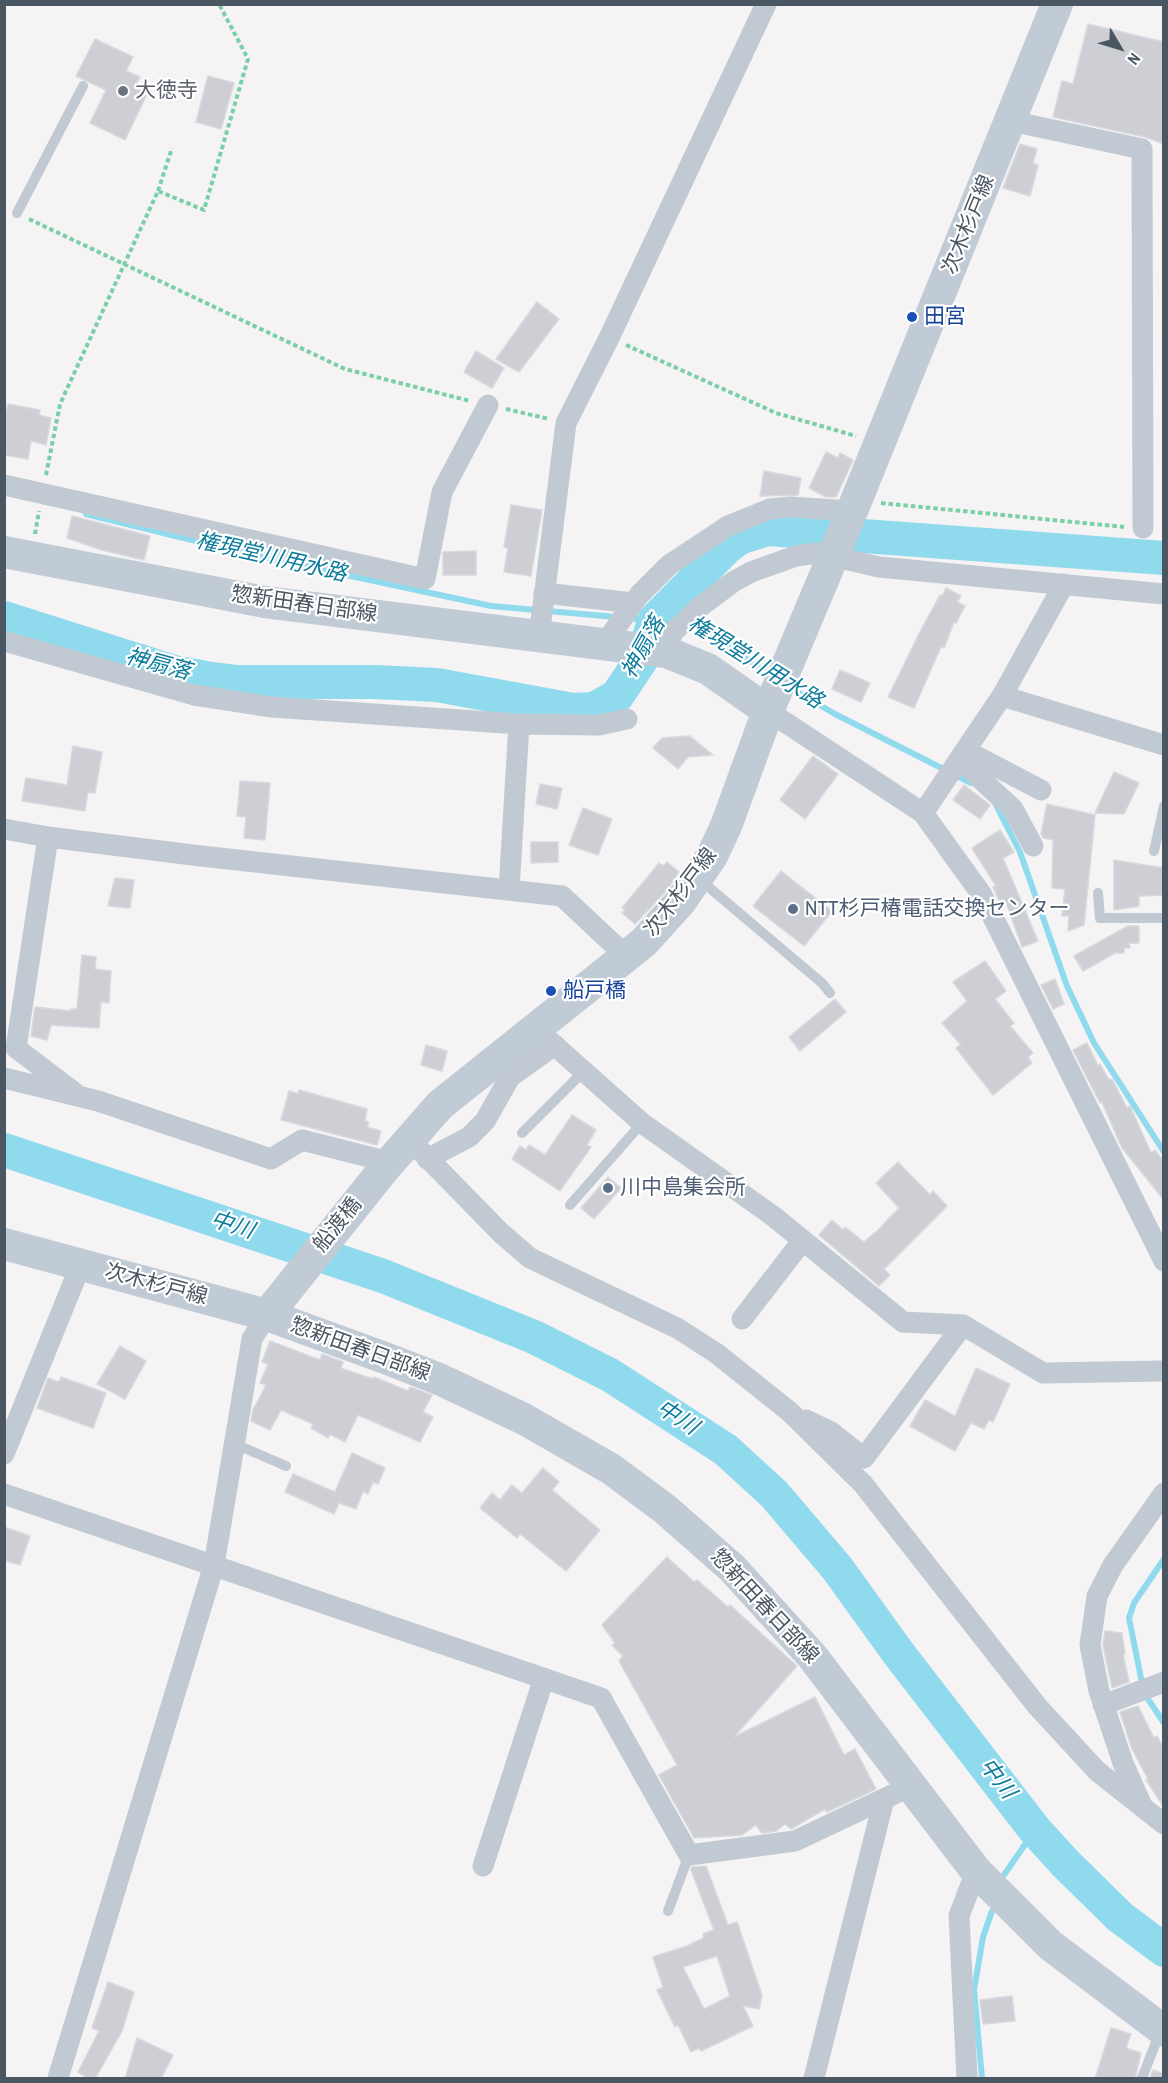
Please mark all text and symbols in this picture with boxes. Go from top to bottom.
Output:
north arrow [1090,18,1150,78]
text: N [1123,49,1146,70]
place label: 大徳寺 [135,78,198,104]
marker: 大徳寺 [116,84,130,98]
street label: 次木杉戸線 [938,172,1000,278]
place label: 田宮 [924,304,966,330]
marker: 田宮 [905,310,919,324]
water label: 権現堂川用水路 [193,528,349,588]
street label: 惣新田春日部線 [229,582,379,628]
water label: 権現堂川用水路 [683,611,827,715]
water label: 神扇落 [616,613,672,683]
water label: 神扇落 [123,644,193,686]
street label: 次木杉戸線 [639,843,723,943]
place label: NTT杉戸椿電話交換センター [805,896,1069,922]
marker: NTT杉戸椿電話交換センター [786,902,800,916]
place label: 船戸橋 [563,978,626,1004]
marker: 船戸橋 [544,984,558,998]
place label: 川中島集会所 [620,1175,746,1201]
marker: 川中島集会所 [601,1181,615,1195]
street label: 船渡橋 [308,1193,368,1257]
water label: 中川 [207,1207,257,1245]
street label: 次木杉戸線 [102,1259,210,1311]
street label: 惣新田春日部線 [287,1313,433,1387]
water label: 中川 [651,1395,703,1441]
street label: 惣新田春日部線 [705,1545,823,1669]
water label: 中川 [973,1753,1021,1805]

